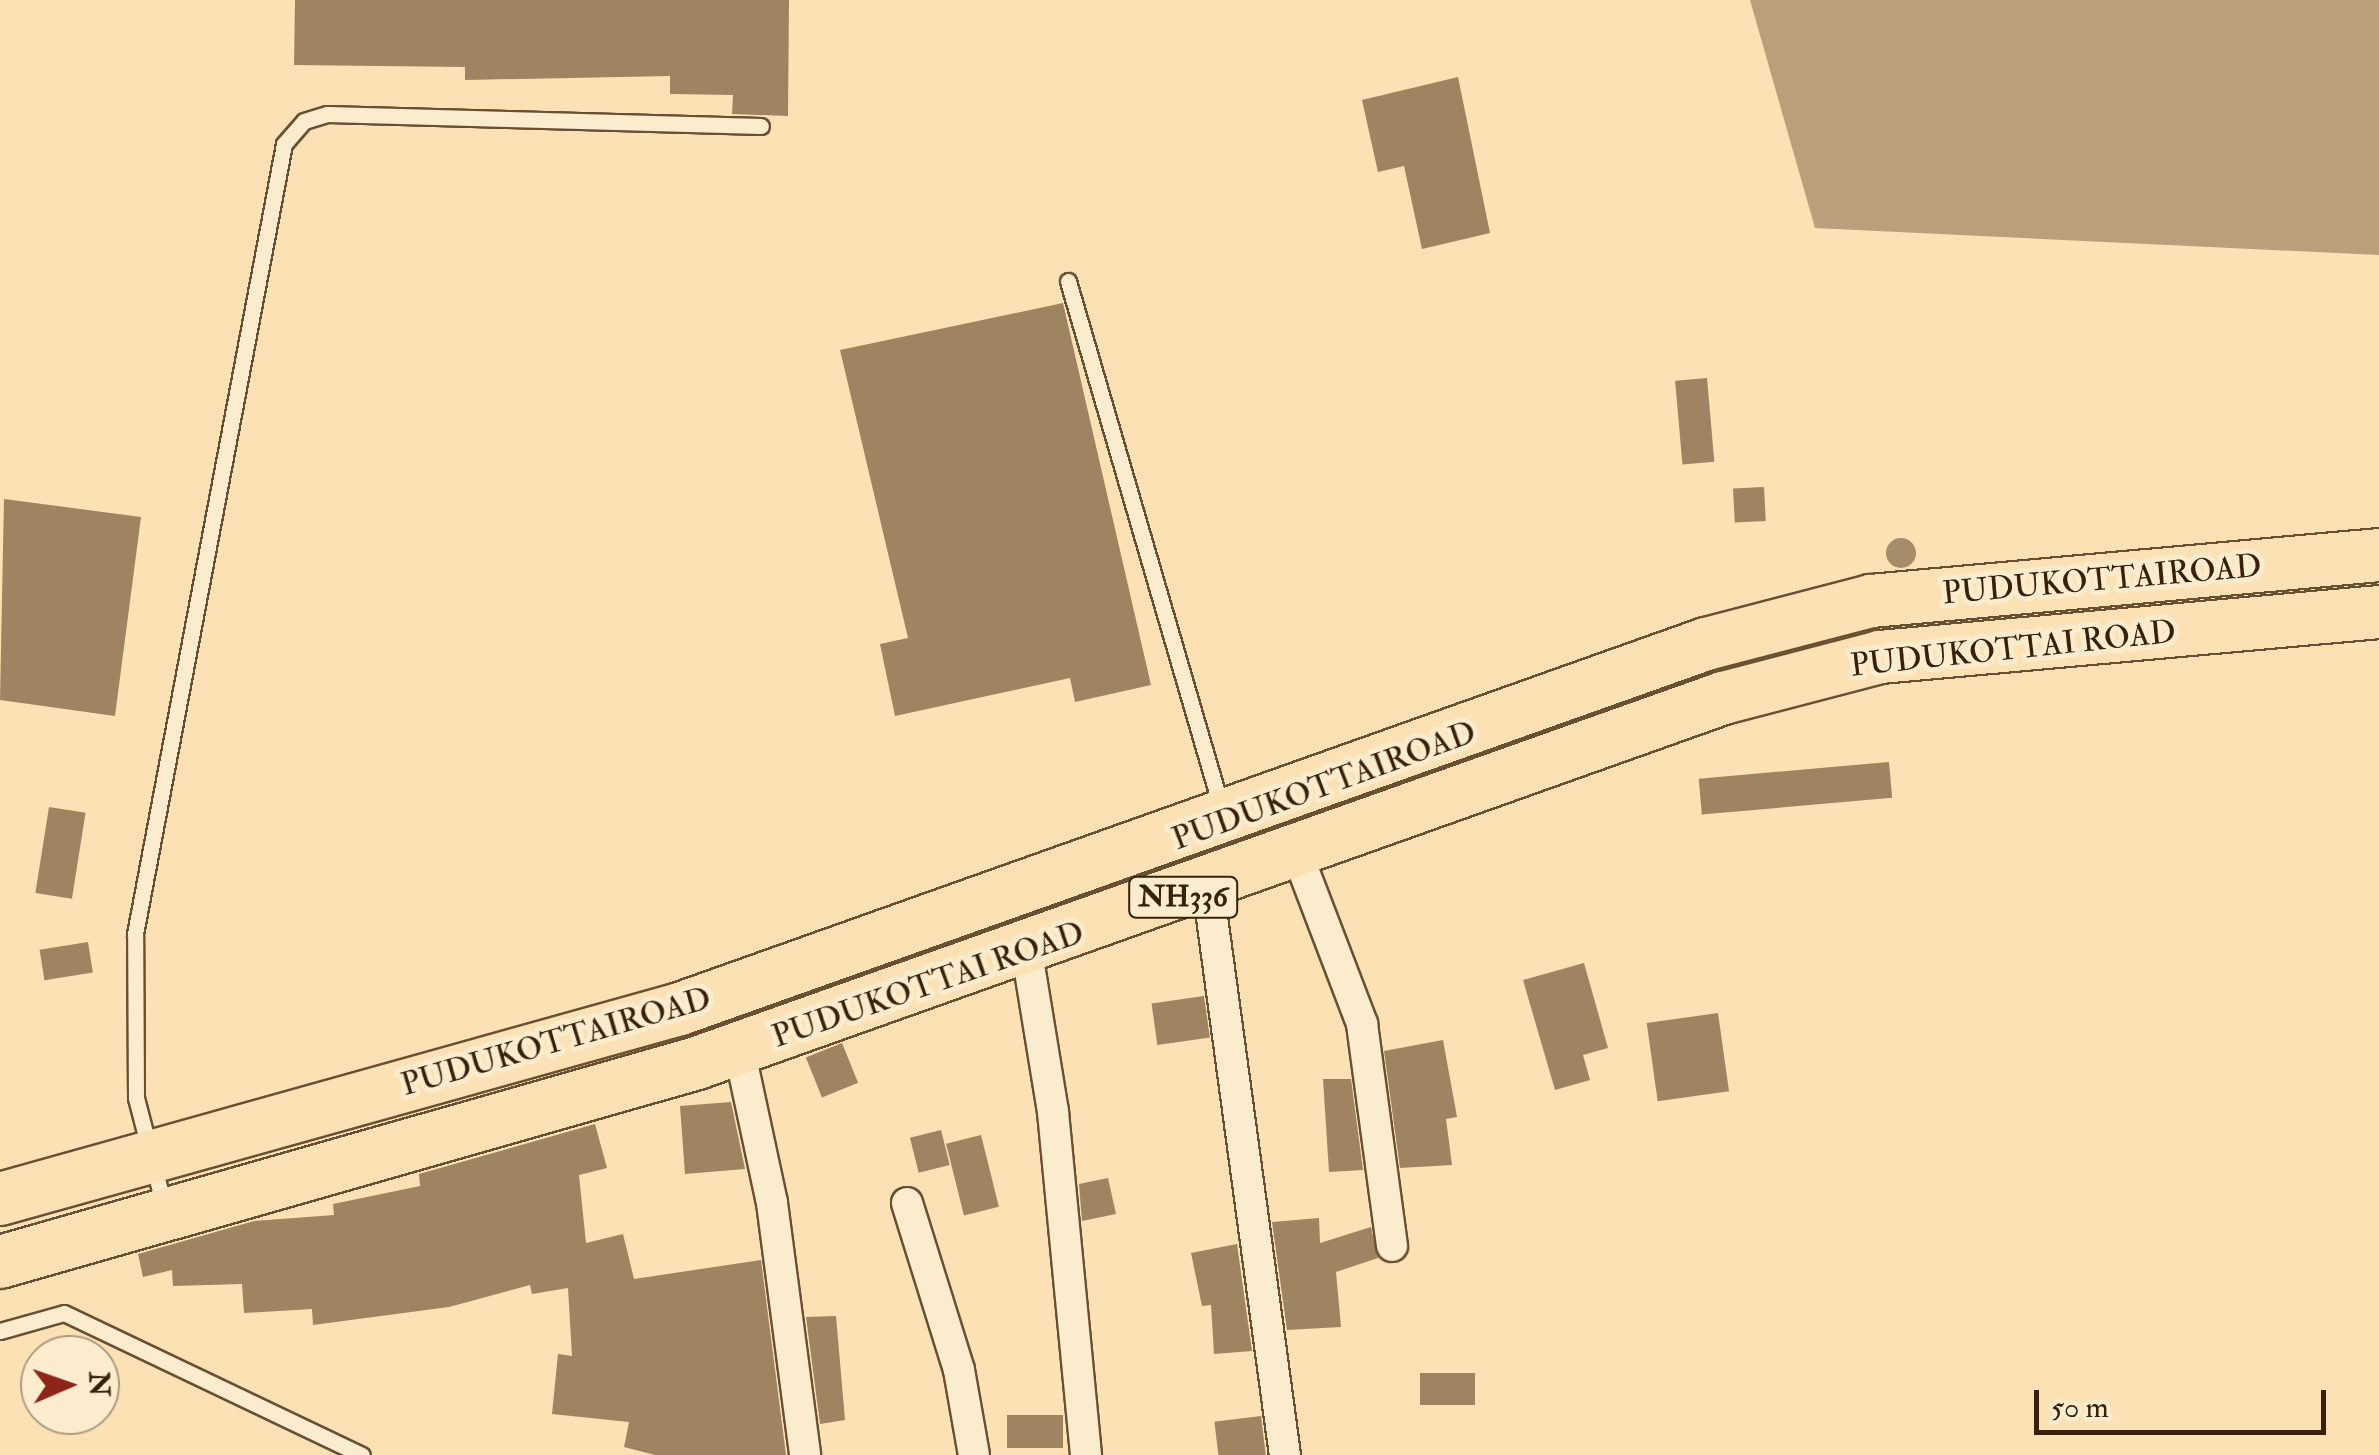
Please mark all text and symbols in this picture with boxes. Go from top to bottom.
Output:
street label: PUDUKOTTAIROAD [1941,547,2263,613]
street label: PUDUKOTTAI ROAD [1848,613,2178,685]
street label: PUDUKOTTAIROAD [1167,713,1481,859]
road number: NH336 [1128,872,1238,922]
street label: PUDUKOTTAI ROAD [767,914,1089,1056]
street label: PUDUKOTTAIROAD [397,979,715,1105]
north arrow [20,1335,120,1435]
scale bar [2039,1370,2332,1432]
text: N [81,1371,116,1397]
text: 50 m [2051,1389,2109,1426]

